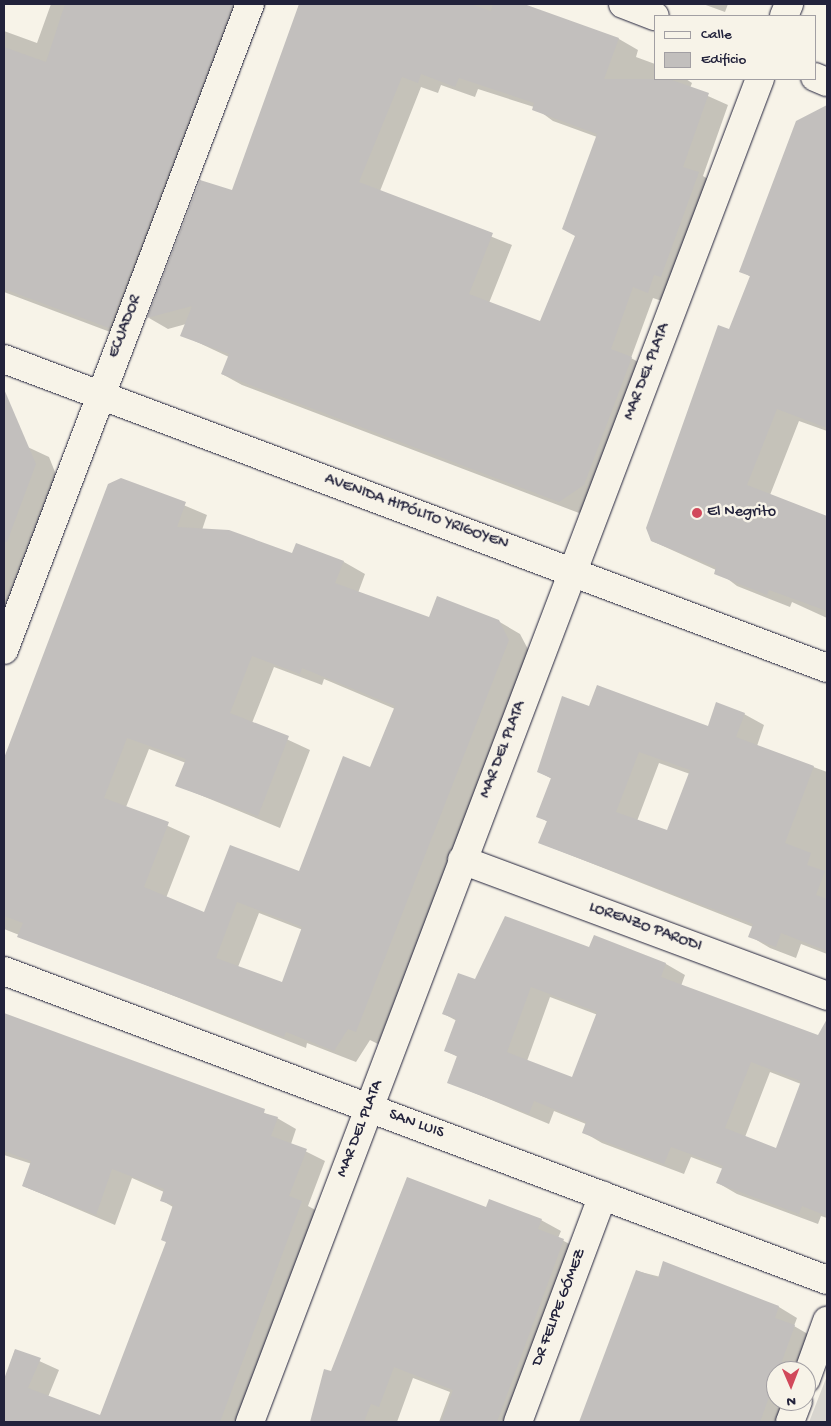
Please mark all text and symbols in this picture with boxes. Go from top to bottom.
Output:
legend [654,15,816,80]
text: Calle [701,26,732,44]
text: Edificio [701,51,746,69]
street label: ECUADOR [105,293,147,361]
street label: MAR DEL PLATA [621,321,675,423]
street label: AVENIDA HIPÓLITO YRIGOYEN [321,471,511,555]
place label: El Negrito [707,503,776,523]
marker: El Negrito [691,507,703,519]
street label: MAR DEL PLATA [477,699,531,801]
street label: LORENZO PARODI [586,899,704,957]
street label: MAR DEL PLATA [334,1078,388,1180]
street label: SAN LUIS [386,1106,446,1144]
street label: DR FELIPE GÓMEZ [529,1247,591,1369]
north arrow [766,1361,816,1411]
text: N [787,1392,796,1409]

